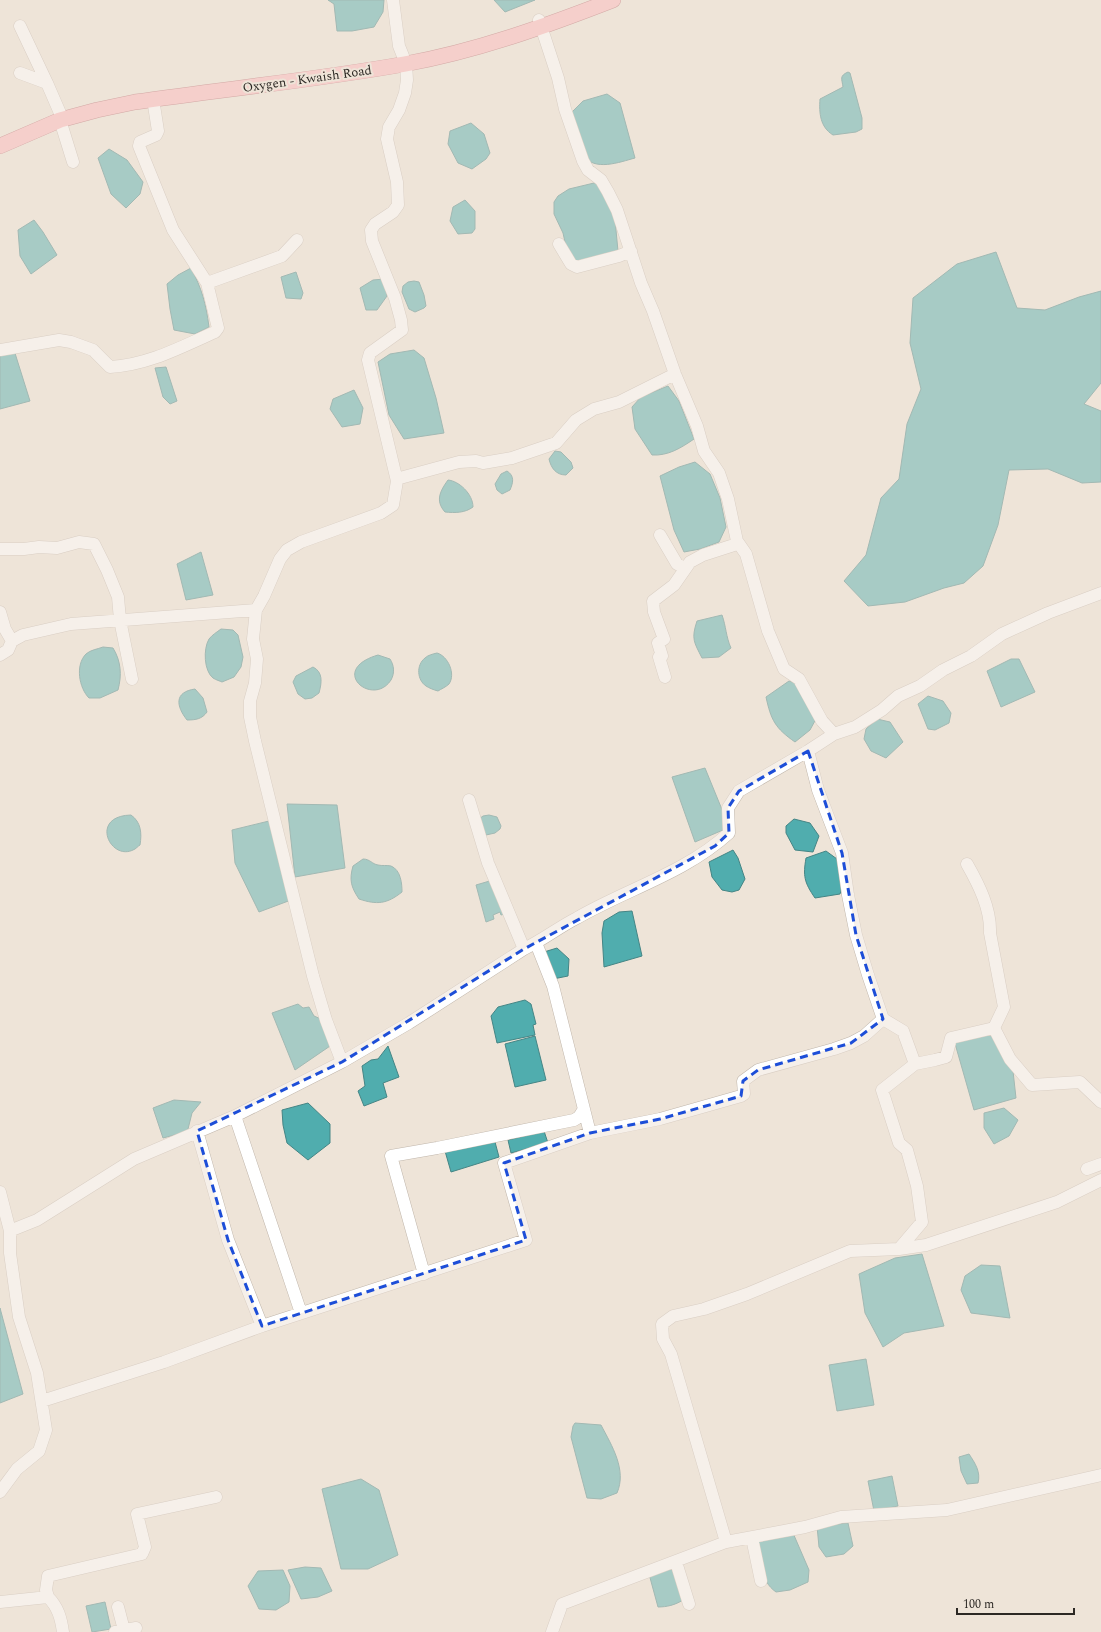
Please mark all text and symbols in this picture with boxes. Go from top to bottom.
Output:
street label: Oxygen - Kwaish Road [241,60,373,98]
scale bar [957,1590,1074,1616]
text: 100 m [963,1595,994,1614]

